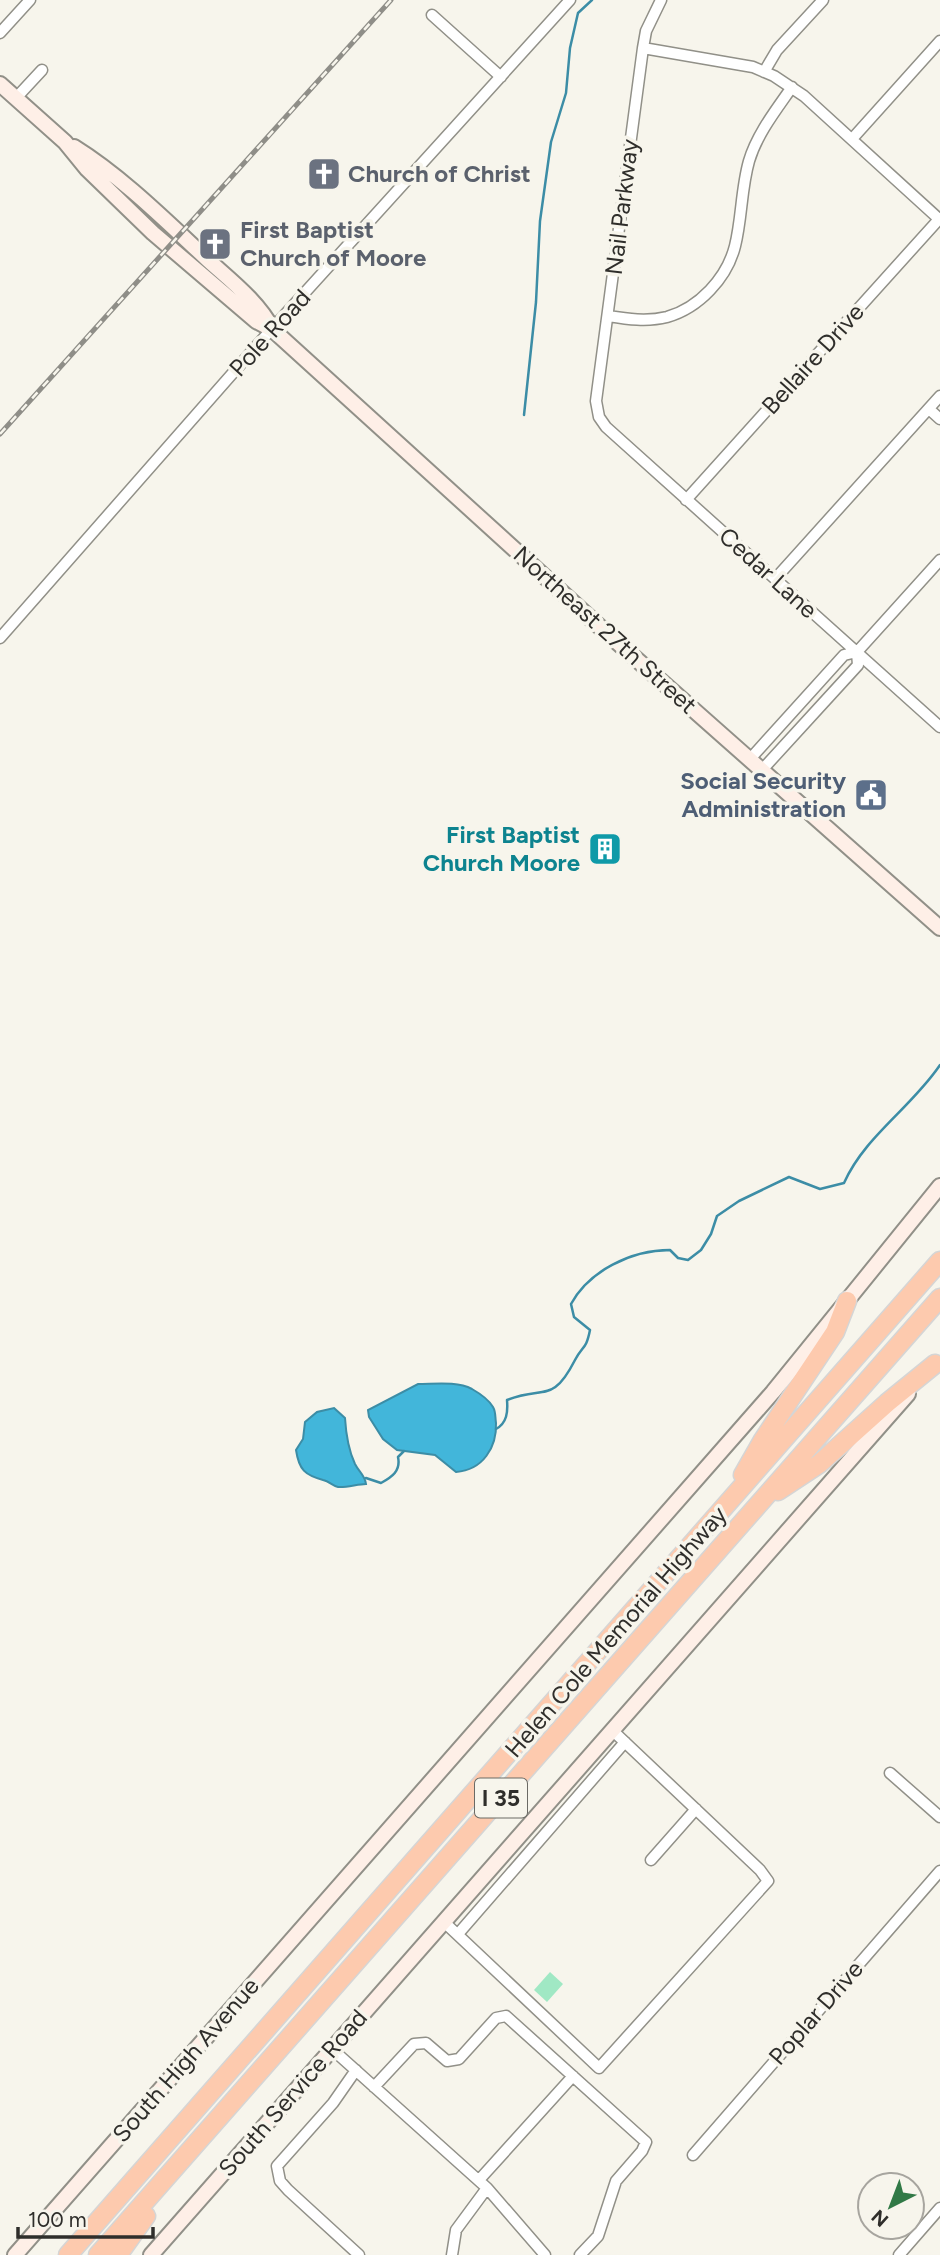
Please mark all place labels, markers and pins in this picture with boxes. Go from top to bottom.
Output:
church icon: Church of Christ [305,155,343,193]
place label: Church of Christ [348,159,531,188]
place label: First Baptist Church of Moore [240,215,426,272]
church icon: First Baptist Church of Moore [196,225,234,263]
place label: Social Security Administration [680,766,846,823]
public building icon: Social Security Administration [852,776,890,814]
place label: First Baptist Church Moore [423,820,580,877]
building icon: First Baptist Church Moore [586,830,624,868]

